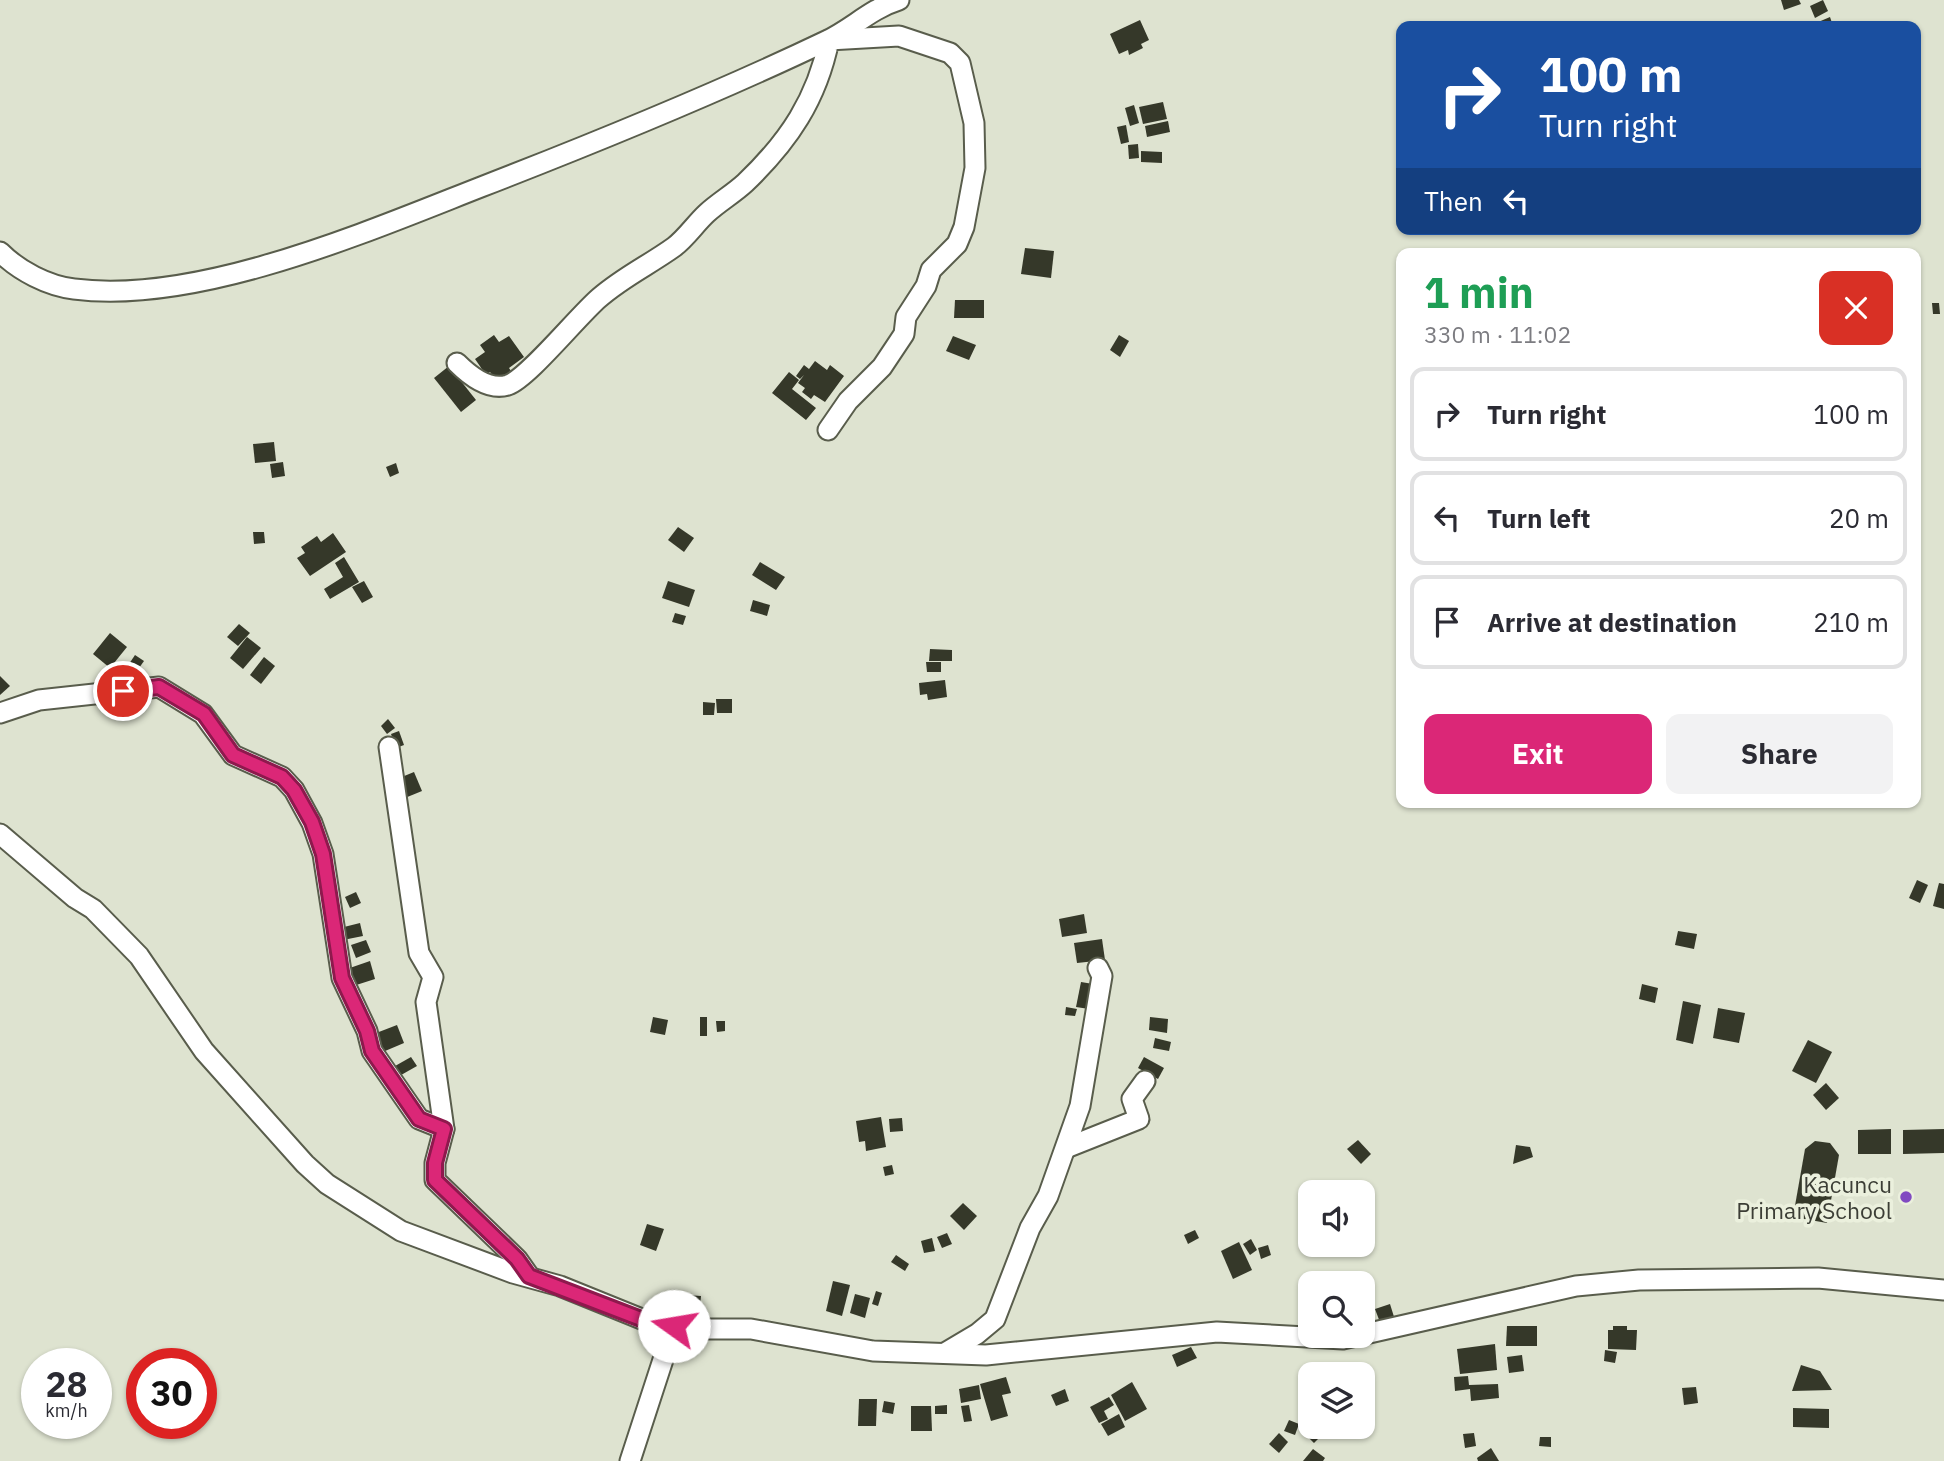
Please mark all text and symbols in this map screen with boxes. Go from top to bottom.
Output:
text: 100 m [1539,42,1683,105]
icon: right [1424,49,1515,140]
text: Turn right [1539,104,1677,146]
icon: left [1497,182,1535,220]
text: Then [1424,184,1483,218]
text: 1 min [1424,265,1534,320]
button: close [1819,271,1893,345]
text: 330 m · 11:02 [1424,319,1571,349]
icon: right [1428,395,1466,433]
text: Turn right [1487,397,1606,431]
text: 100 m [1813,397,1889,431]
icon: left [1428,499,1466,537]
text: Turn left [1487,501,1590,535]
text: 20 m [1829,501,1889,535]
icon: arrive [1428,603,1466,641]
text: Arrive at destination [1487,605,1737,639]
text: 210 m [1813,605,1889,639]
pin [93,661,153,721]
icon: arrive [104,672,142,710]
button: Exit [1424,714,1652,794]
button: Share [1666,714,1893,794]
place label: Kacuncu Primary School [1736,1169,1892,1225]
map controls [1298,1180,1375,1439]
button: sound [1298,1180,1375,1257]
marker: Kacuncu Primary School [1898,1189,1914,1205]
button: search [1298,1271,1375,1348]
position arrow [637,1289,711,1363]
speed limit sign: 30 [126,1348,217,1439]
text: 28 [45,1361,88,1407]
button: layers [1298,1362,1375,1439]
text: km/h [45,1399,88,1422]

